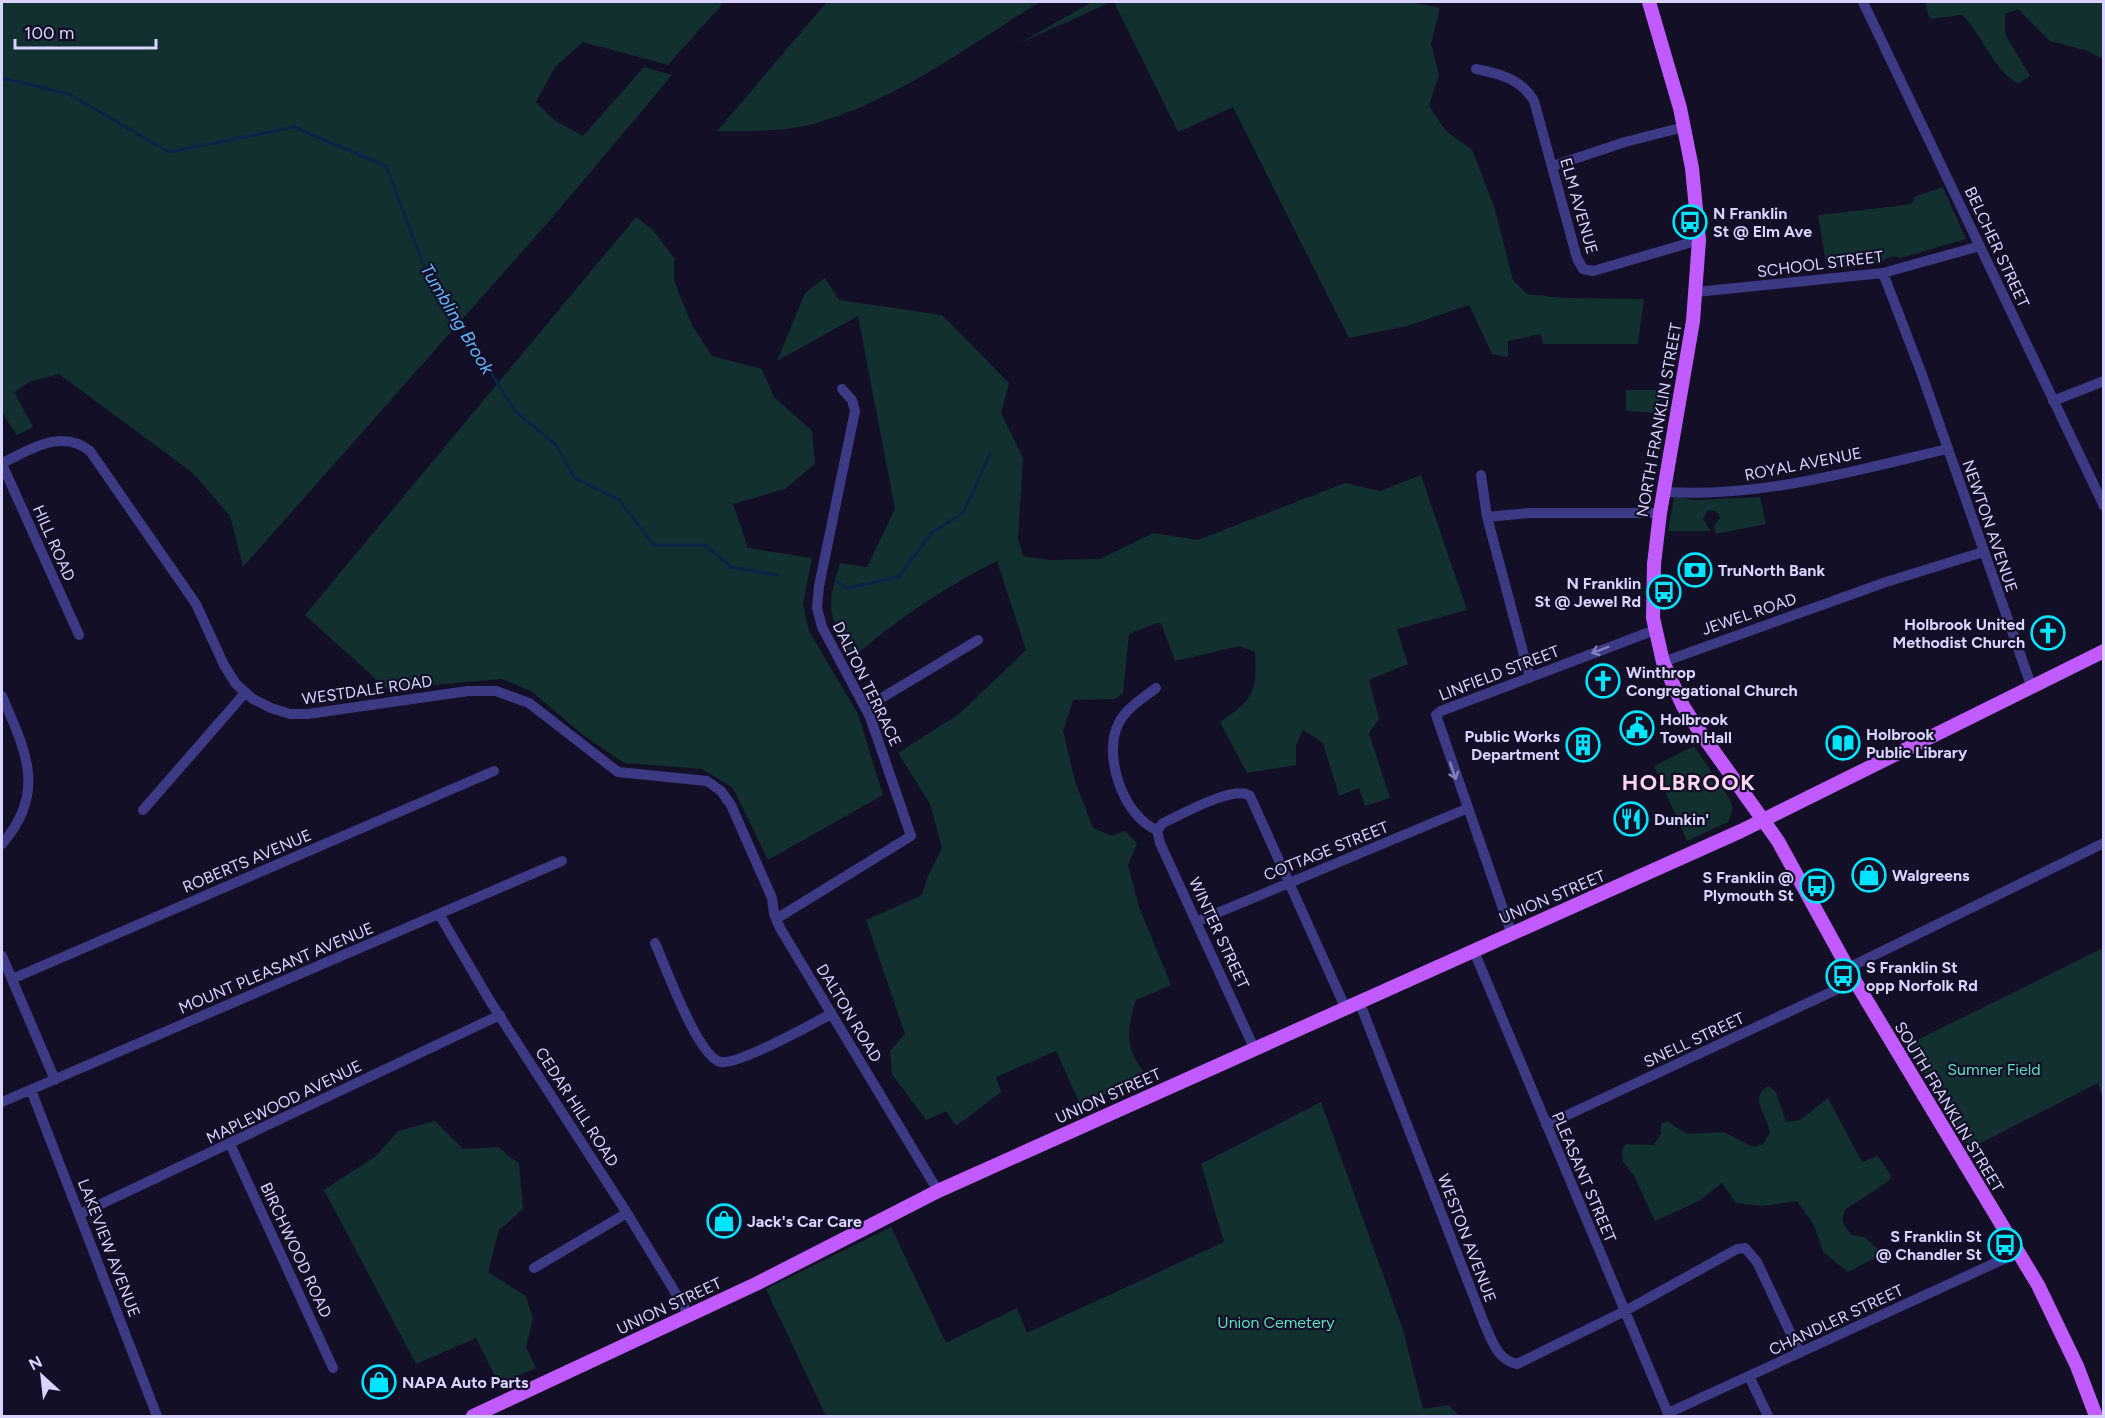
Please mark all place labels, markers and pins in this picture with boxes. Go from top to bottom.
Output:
bus stop icon: N Franklin St @ Elm Ave [1672,204,1708,240]
place label: N Franklin St @ Elm Ave [1713,204,1812,241]
bank icon: TruNorth Bank [1677,552,1713,588]
place label: TruNorth Bank [1718,561,1825,580]
place label: N Franklin St @ Jewel Rd [1534,574,1641,611]
bus stop icon: N Franklin St @ Jewel Rd [1646,574,1682,610]
place label: Holbrook United Methodist Church [1892,615,2025,652]
church icon: Holbrook United Methodist Church [2030,615,2066,651]
church icon: Winthrop Congregational Church [1585,663,1621,699]
place label: Winthrop Congregational Church [1626,663,1798,700]
public building icon: Holbrook Town Hall [1619,710,1655,746]
place label: Holbrook Town Hall [1660,710,1732,747]
library icon: Holbrook Public Library [1825,725,1861,761]
place label: Holbrook Public Library [1866,725,1968,762]
place label: Public Works Department [1465,727,1561,764]
building icon: Public Works Department [1565,727,1601,763]
restaurant icon: Dunkin' [1613,801,1649,837]
place label: Dunkin' [1654,810,1709,829]
shop icon: Walgreens [1851,857,1887,893]
place label: Walgreens [1892,866,1970,885]
place label: S Franklin @ Plymouth St [1703,868,1794,905]
bus stop icon: S Franklin @ Plymouth St [1799,868,1835,904]
bus stop icon: S Franklin St opp Norfolk Rd [1825,958,1861,994]
place label: S Franklin St opp Norfolk Rd [1866,958,1978,995]
shop icon: Jack's Car Care [706,1203,742,1239]
place label: Jack's Car Care [747,1212,862,1231]
place label: S Franklin St @ Chandler St [1876,1227,1982,1264]
bus stop icon: S Franklin St @ Chandler St [1987,1227,2023,1263]
shop icon: NAPA Auto Parts [361,1364,397,1400]
place label: NAPA Auto Parts [402,1373,529,1392]

